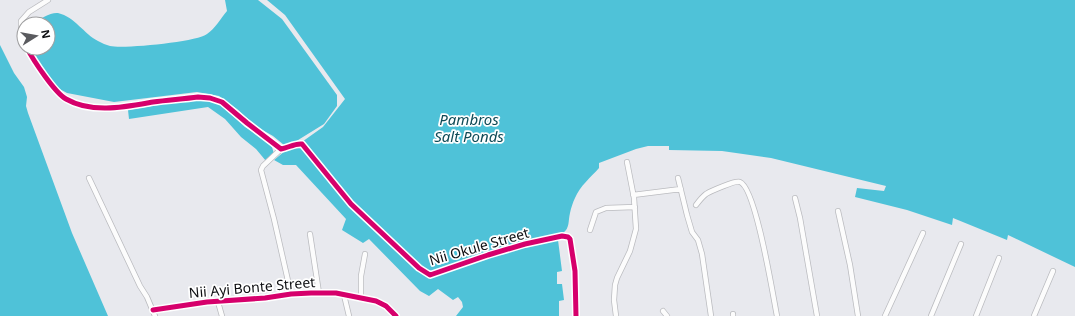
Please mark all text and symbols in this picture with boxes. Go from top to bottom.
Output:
north arrow [16,16,56,56]
text: N [38,28,55,40]
water label: Pambros Salt Ponds [434,109,504,146]
street label: Nii Okule Street [427,223,531,269]
street label: Nii Ayi Bonte Street [188,272,316,302]

